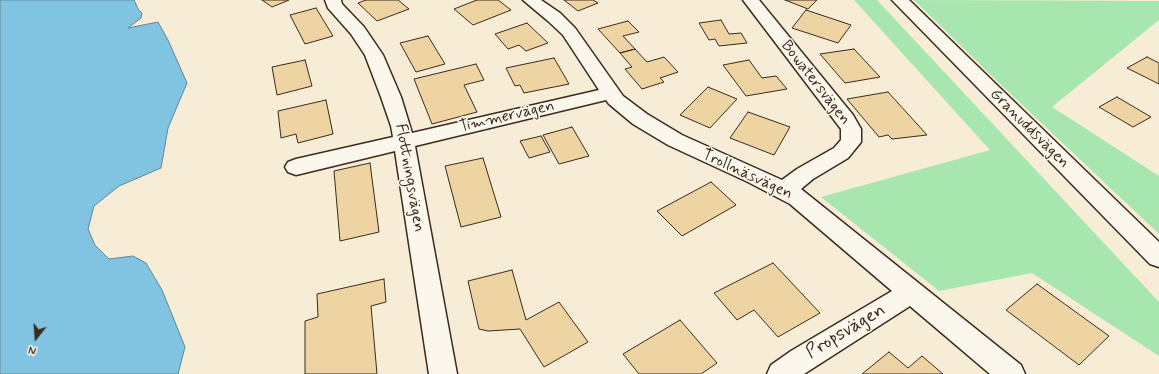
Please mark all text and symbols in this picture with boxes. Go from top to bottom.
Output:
street label: Bowatersvägen [776,37,854,129]
street label: Granuddsvägen [985,85,1073,173]
street label: Timmervägen [458,97,556,137]
street label: Flottningsvägen [390,122,428,234]
street label: Trollnäsvägen [699,146,795,204]
street label: Propsvägen [802,299,890,365]
north arrow [16,318,56,358]
text: N [27,342,38,357]

